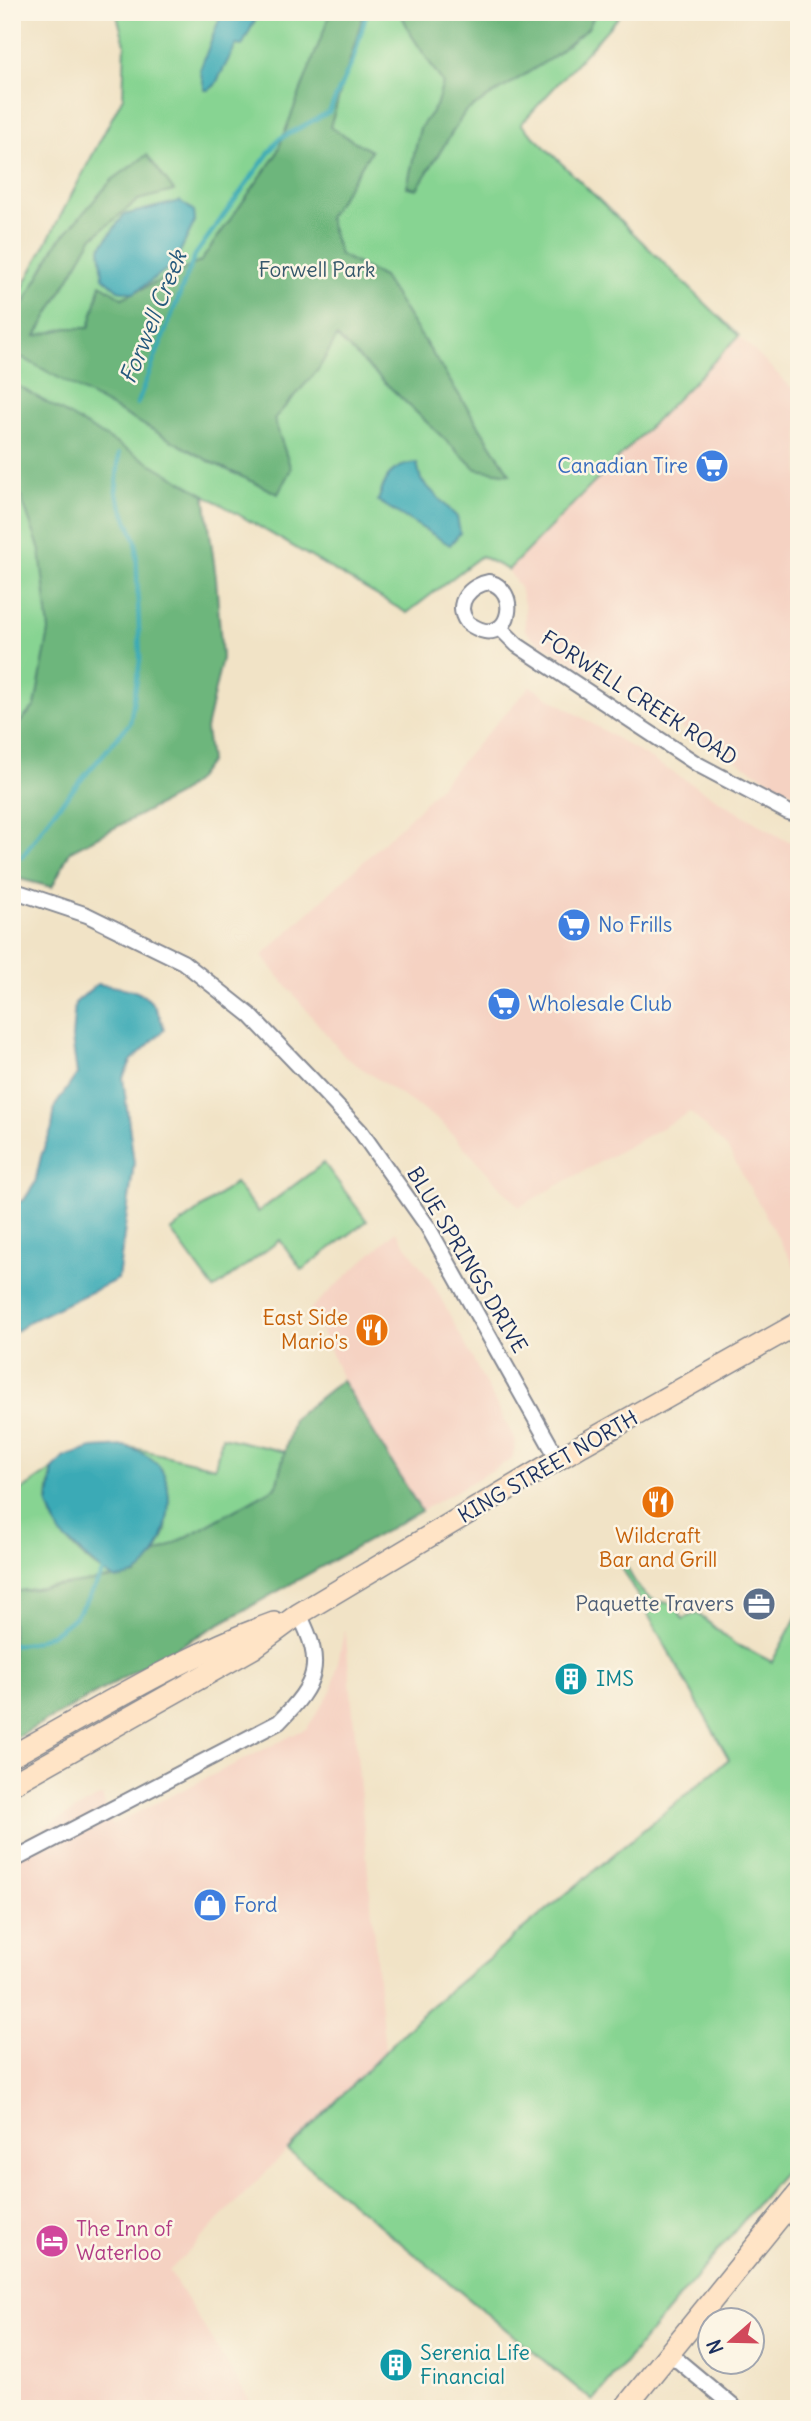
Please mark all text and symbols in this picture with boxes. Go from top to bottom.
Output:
water label: Forwell Creek [113,245,193,388]
park label: Forwell Park [259,256,375,283]
supermarket icon: Canadian Tire [693,447,731,485]
place label: Canadian Tire [557,452,688,479]
street label: FORWELL CREEK ROAD [536,624,742,771]
supermarket icon: No Frills [555,906,593,944]
place label: No Frills [598,911,672,938]
supermarket icon: Wholesale Club [485,985,523,1023]
place label: Wholesale Club [528,990,672,1017]
street label: BLUE SPRINGS DRIVE [401,1162,534,1358]
place label: East Side Mario's [262,1304,348,1355]
restaurant icon: East Side Mario's [353,1311,391,1349]
street label: KING STREET NORTH [453,1404,642,1529]
restaurant icon: Wildcraft Bar and Grill [639,1483,677,1521]
place label: Wildcraft Bar and Grill [599,1522,717,1573]
office icon: Paquette Travers [740,1585,778,1623]
place label: Paquette Travers [575,1590,734,1617]
building icon: IMS [552,1660,590,1698]
place label: IMS [596,1665,634,1692]
shop icon: Ford [191,1886,229,1924]
place label: Ford [234,1891,277,1918]
place label: The Inn of Waterloo [76,2215,173,2266]
hotel icon: The Inn of Waterloo [33,2222,71,2260]
north arrow [696,2306,766,2376]
text: N [702,2337,729,2357]
place label: Serenia Life Financial [420,2339,530,2390]
building icon: Serenia Life Financial [377,2346,415,2384]

